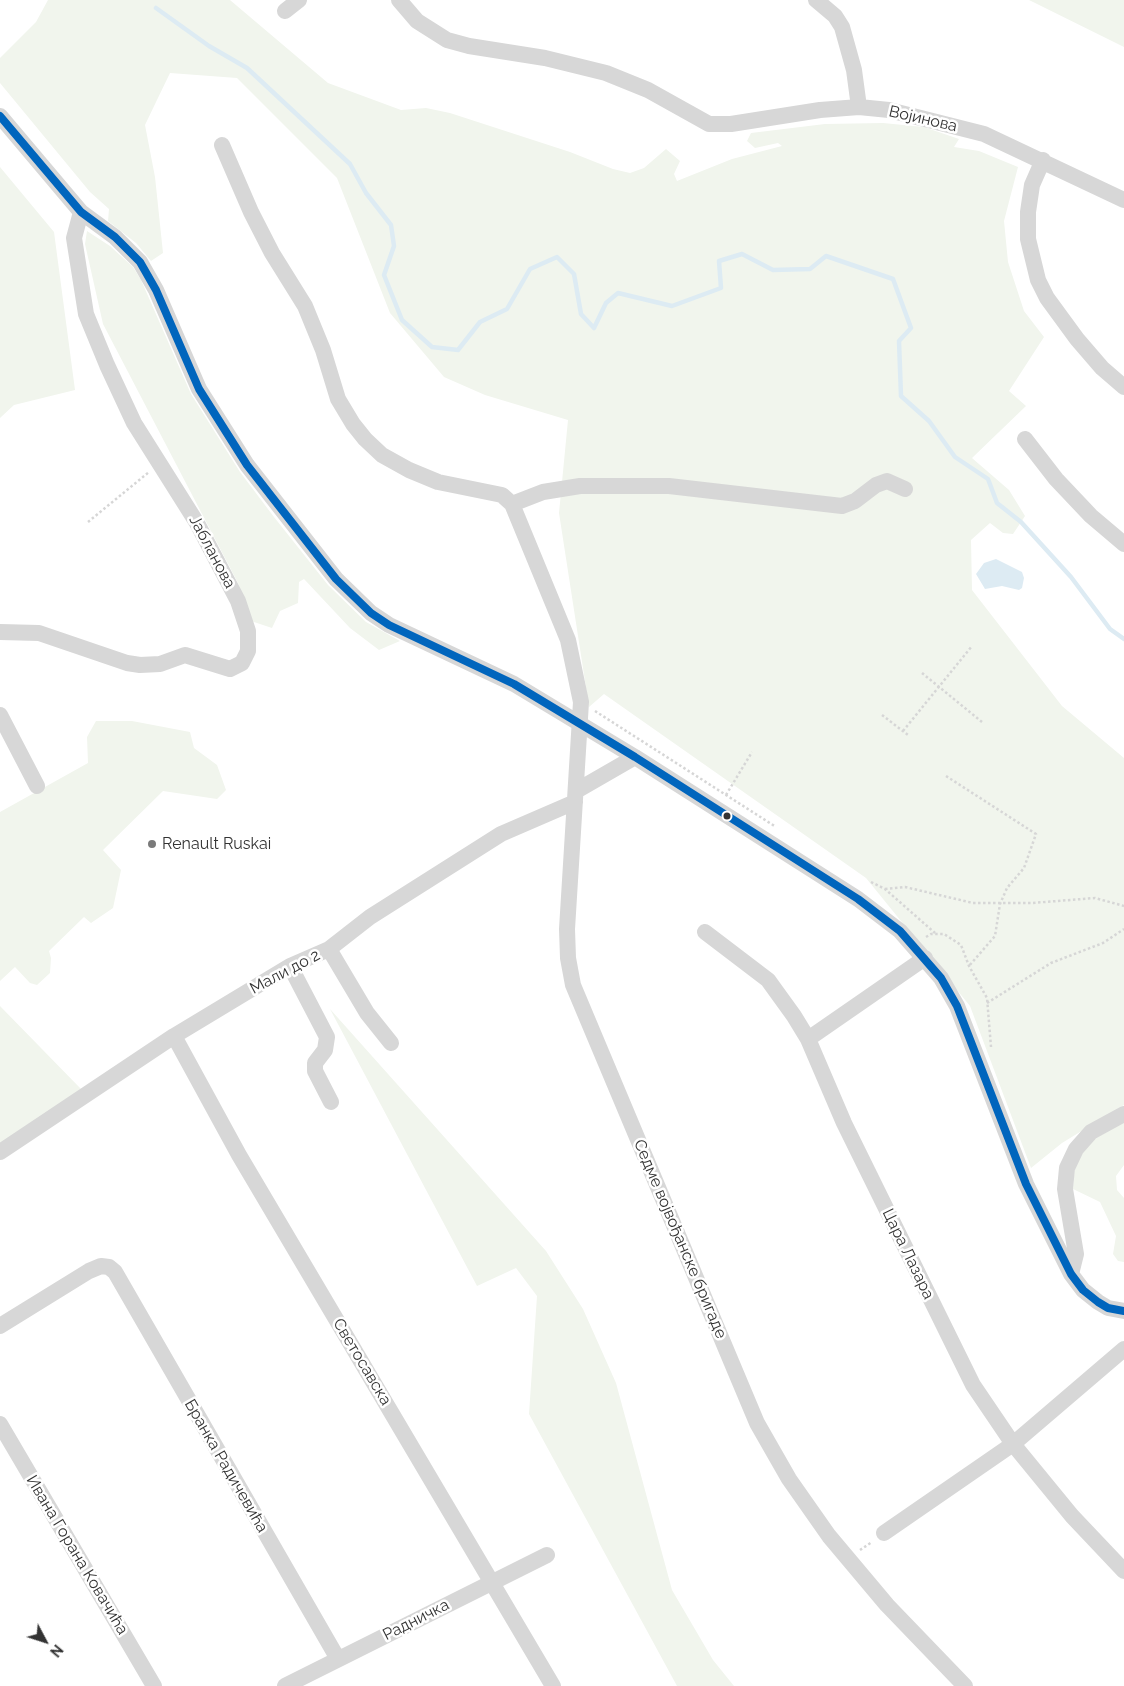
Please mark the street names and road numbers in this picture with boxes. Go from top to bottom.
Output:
street label: Војинова [887,102,959,136]
street label: Јабланова [185,512,239,592]
street label: Мали до 2 [247,946,323,998]
street label: Седме војвођанске бригаде [629,1137,731,1341]
street label: Цара Лазара [878,1206,938,1302]
street label: Светосавска [329,1315,395,1409]
street label: Бранка Радичевића [180,1396,272,1536]
street label: Ивана Горана Ковачића [22,1472,132,1638]
street label: Радничка [380,1595,452,1645]

